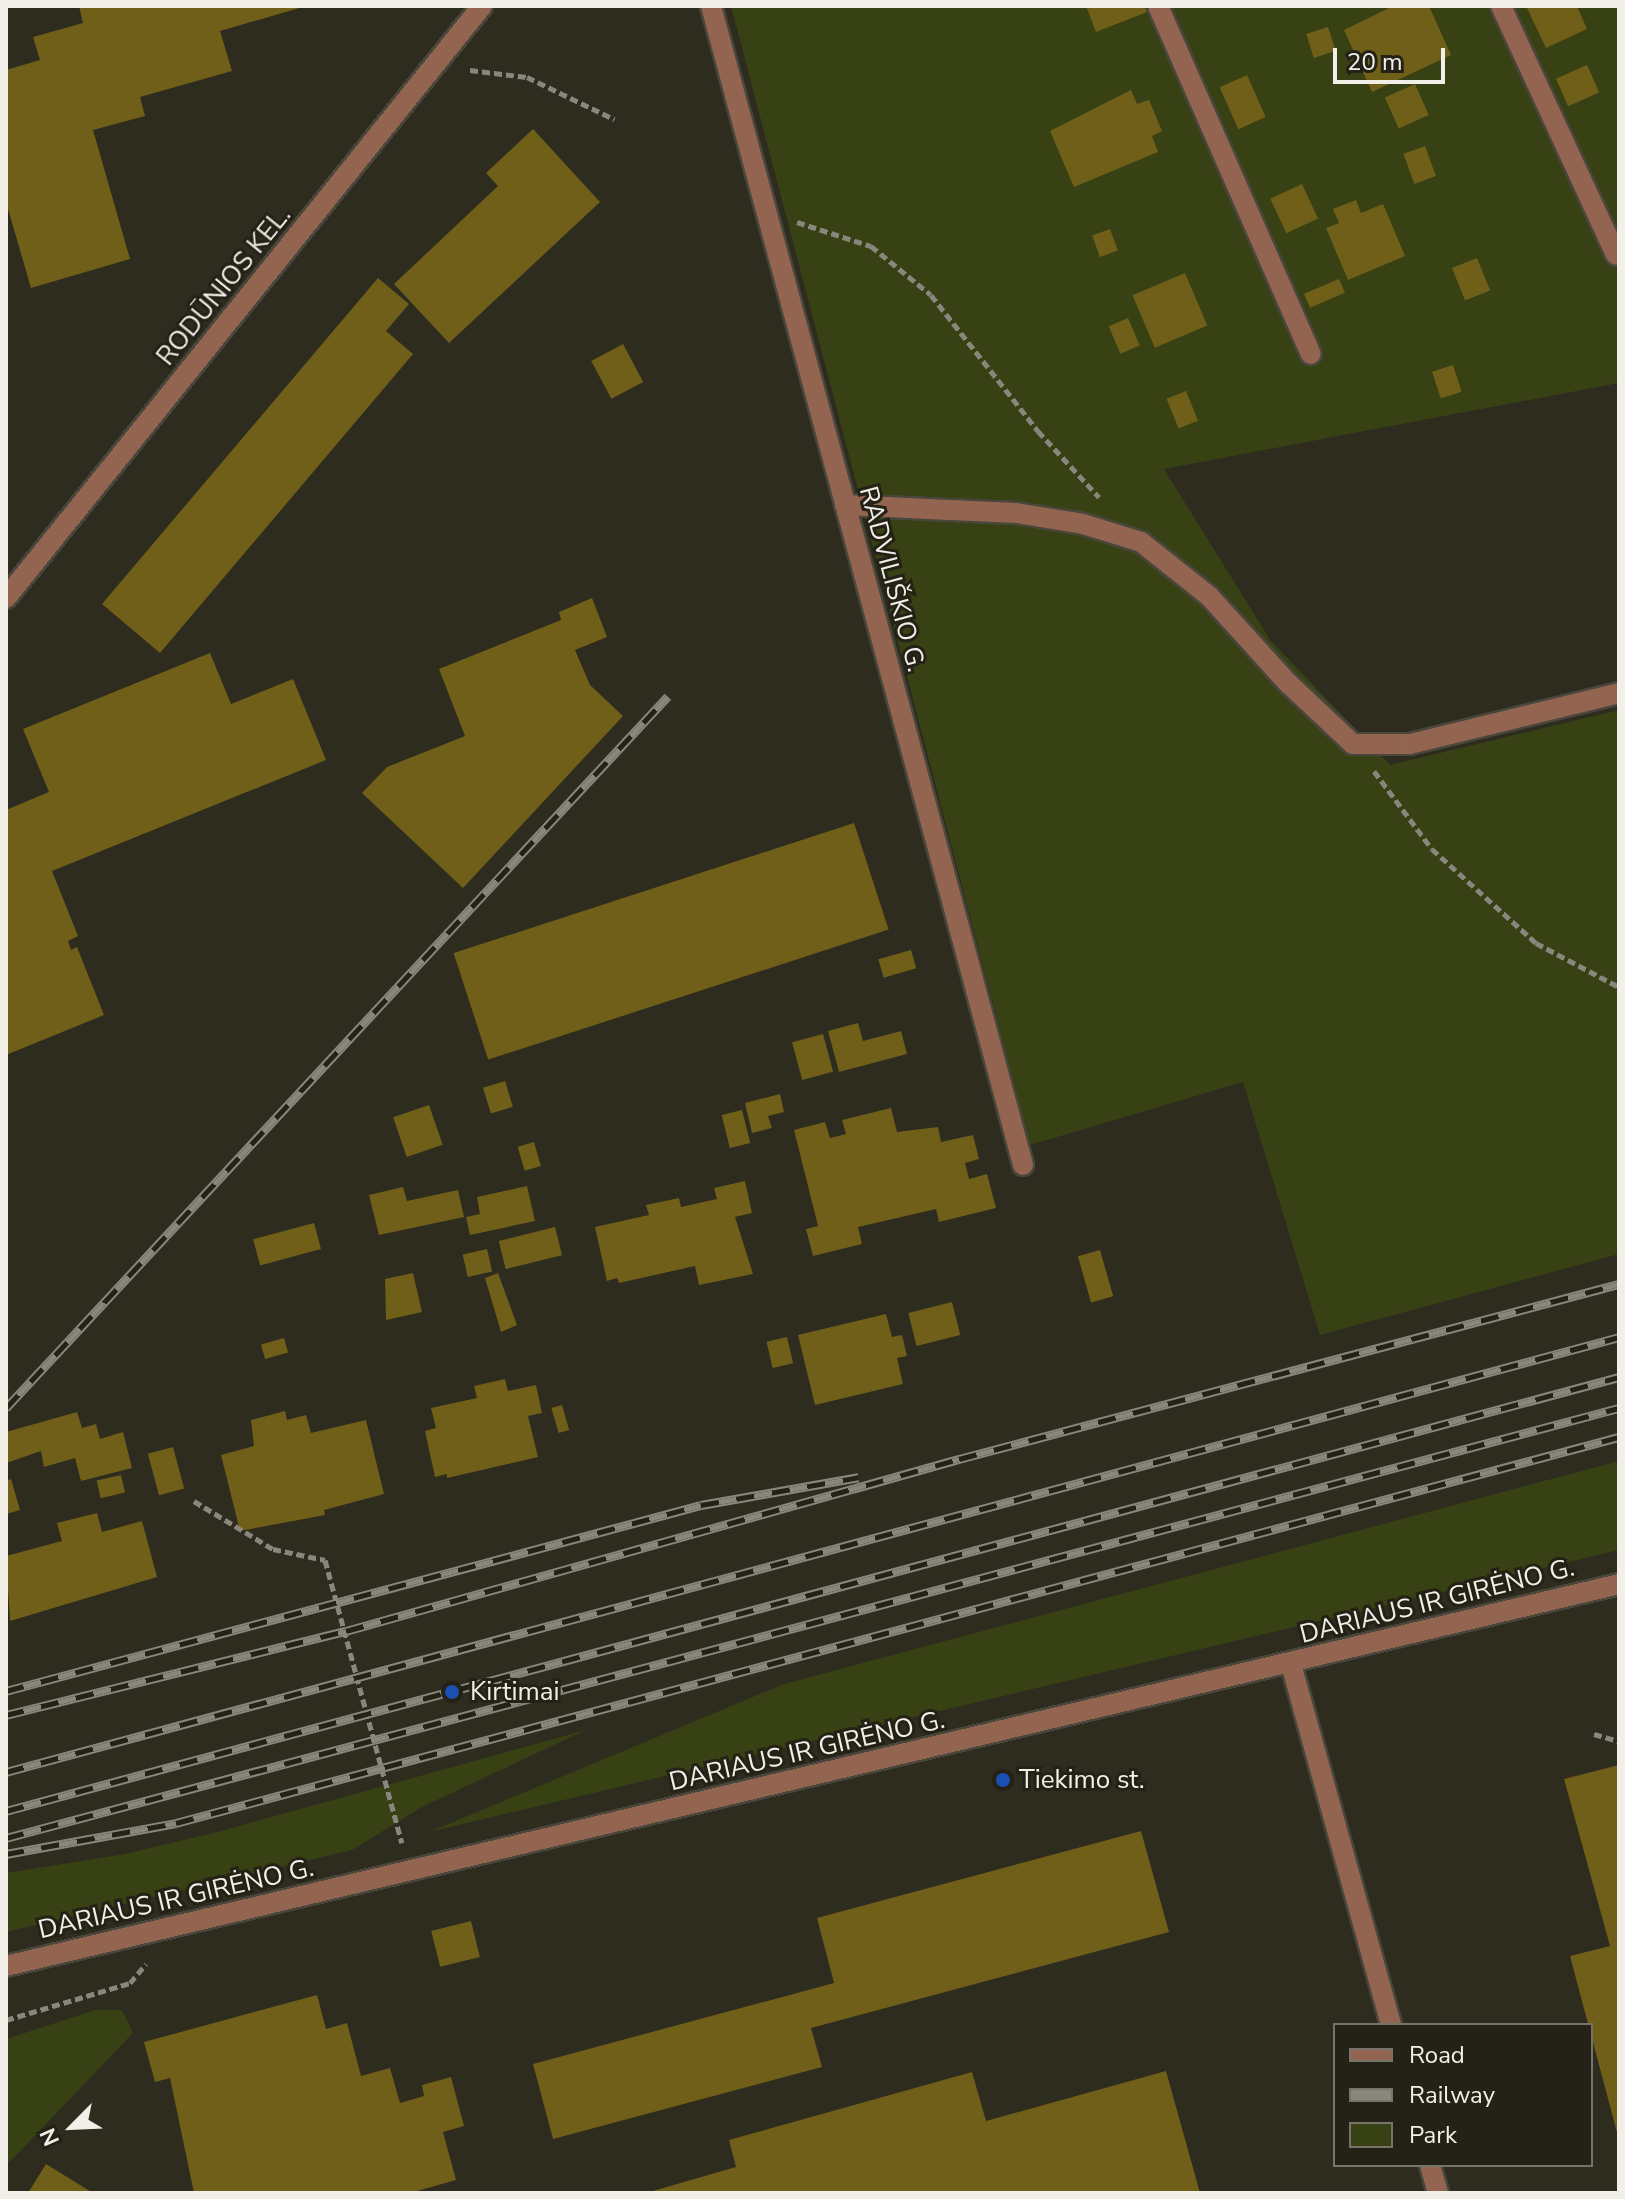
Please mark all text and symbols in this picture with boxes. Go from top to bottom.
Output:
scale bar [1337,32,1449,82]
text: 20 m [1347,46,1403,78]
street label: RODŪNIOS KEL. [150,200,298,372]
street label: RADVILIŠKIO G. [852,483,932,675]
street label: DARIAUS IR GIRĖNO G. [1296,1552,1578,1650]
place label: Kirtimai [470,1676,559,1708]
marker: Kirtimai [441,1681,463,1703]
street label: DARIAUS IR GIRĖNO G. [666,1704,948,1798]
place label: Tiekimo st. [1019,1764,1145,1796]
marker: Tiekimo st. [994,1771,1012,1789]
street label: DARIAUS IR GIRĖNO G. [35,1852,317,1946]
legend [1333,2023,1593,2167]
text: Road [1409,2039,1465,2071]
text: Railway [1409,2079,1495,2111]
north arrow [32,2087,112,2167]
text: Park [1409,2119,1457,2151]
text: N [33,2123,67,2150]

